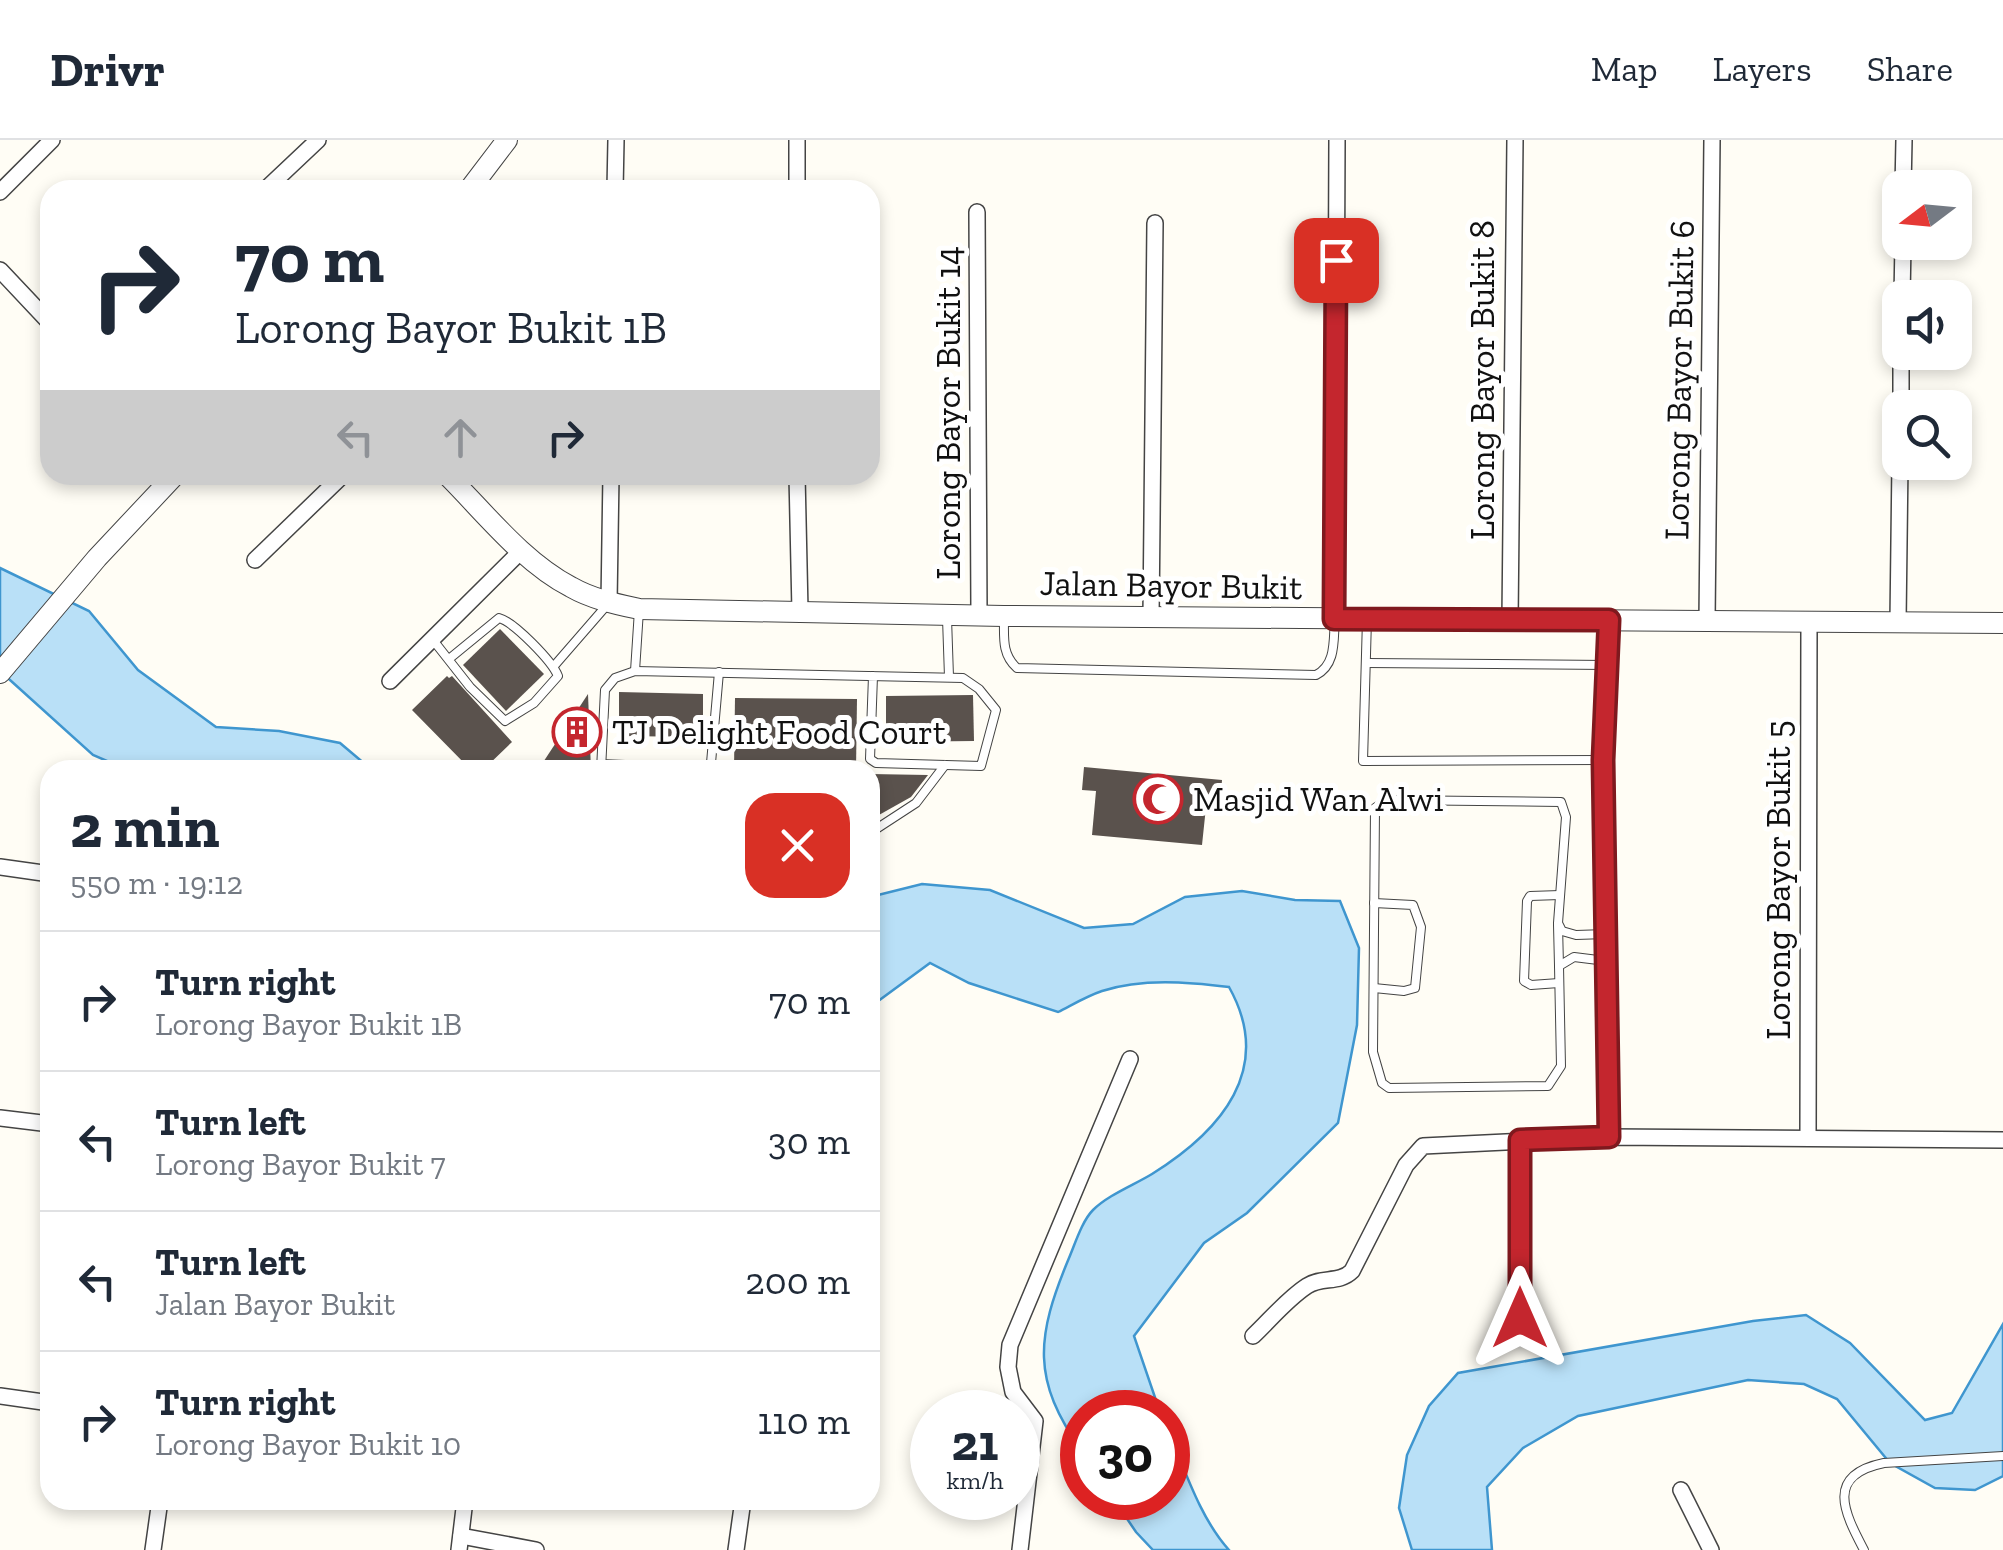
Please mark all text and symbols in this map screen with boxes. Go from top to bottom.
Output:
text: Drivr [50,41,165,98]
text: Map [1591,48,1658,90]
text: Layers [1713,48,1812,90]
text: Share [1867,48,1953,90]
north arrow [1882,170,1972,260]
map controls [1882,170,1972,480]
text: 70 m [235,216,384,300]
pin [1294,218,1379,303]
icon: right [70,220,200,350]
street label: Lorong Bayor Bukit 8 [1461,220,1503,540]
street label: Lorong Bayor Bukit 6 [1655,220,1703,540]
icon: arrive [1309,233,1364,288]
street label: Lorong Bayor Bukit 14 [927,246,969,580]
button: sound [1882,280,1972,370]
text: Lorong Bayor Bukit 1B [235,301,667,355]
button: search [1882,390,1972,480]
icon: left [328,410,383,465]
icon: ahead [433,410,488,465]
icon: right [538,410,593,465]
street label: Jalan Bayor Bukit [1039,562,1303,608]
building icon: TJ Delight Food Court [551,706,603,758]
place label: TJ Delight Food Court [612,711,946,753]
street label: Lorong Bayor Bukit 5 [1757,720,1799,1040]
mosque icon: Masjid Wan Alwi [1132,773,1184,825]
place label: Masjid Wan Alwi [1193,778,1444,820]
text: 2 min [70,790,220,862]
button: close [745,793,850,898]
text: 550 m · 19:12 [70,864,243,902]
text: Turn right [155,959,335,1005]
icon: right [70,974,125,1029]
text: 70 m [769,978,850,1024]
text: Lorong Bayor Bukit 1B [155,1005,462,1043]
text: Turn left [155,1099,306,1145]
icon: left [70,1114,125,1169]
text: 30 m [768,1118,850,1164]
text: Lorong Bayor Bukit 7 [155,1145,446,1183]
text: Turn left [155,1239,306,1285]
icon: left [70,1254,125,1309]
text: 200 m [745,1258,850,1304]
position arrow [1468,1266,1572,1370]
text: Jalan Bayor Bukit [155,1285,395,1323]
text: Turn right [155,1379,335,1425]
speed limit sign: 30 [1060,1390,1190,1520]
icon: right [70,1394,125,1449]
text: 110 m [757,1398,850,1444]
text: 21 [951,1413,999,1473]
text: Lorong Bayor Bukit 10 [155,1425,461,1463]
text: km/h [946,1465,1004,1495]

